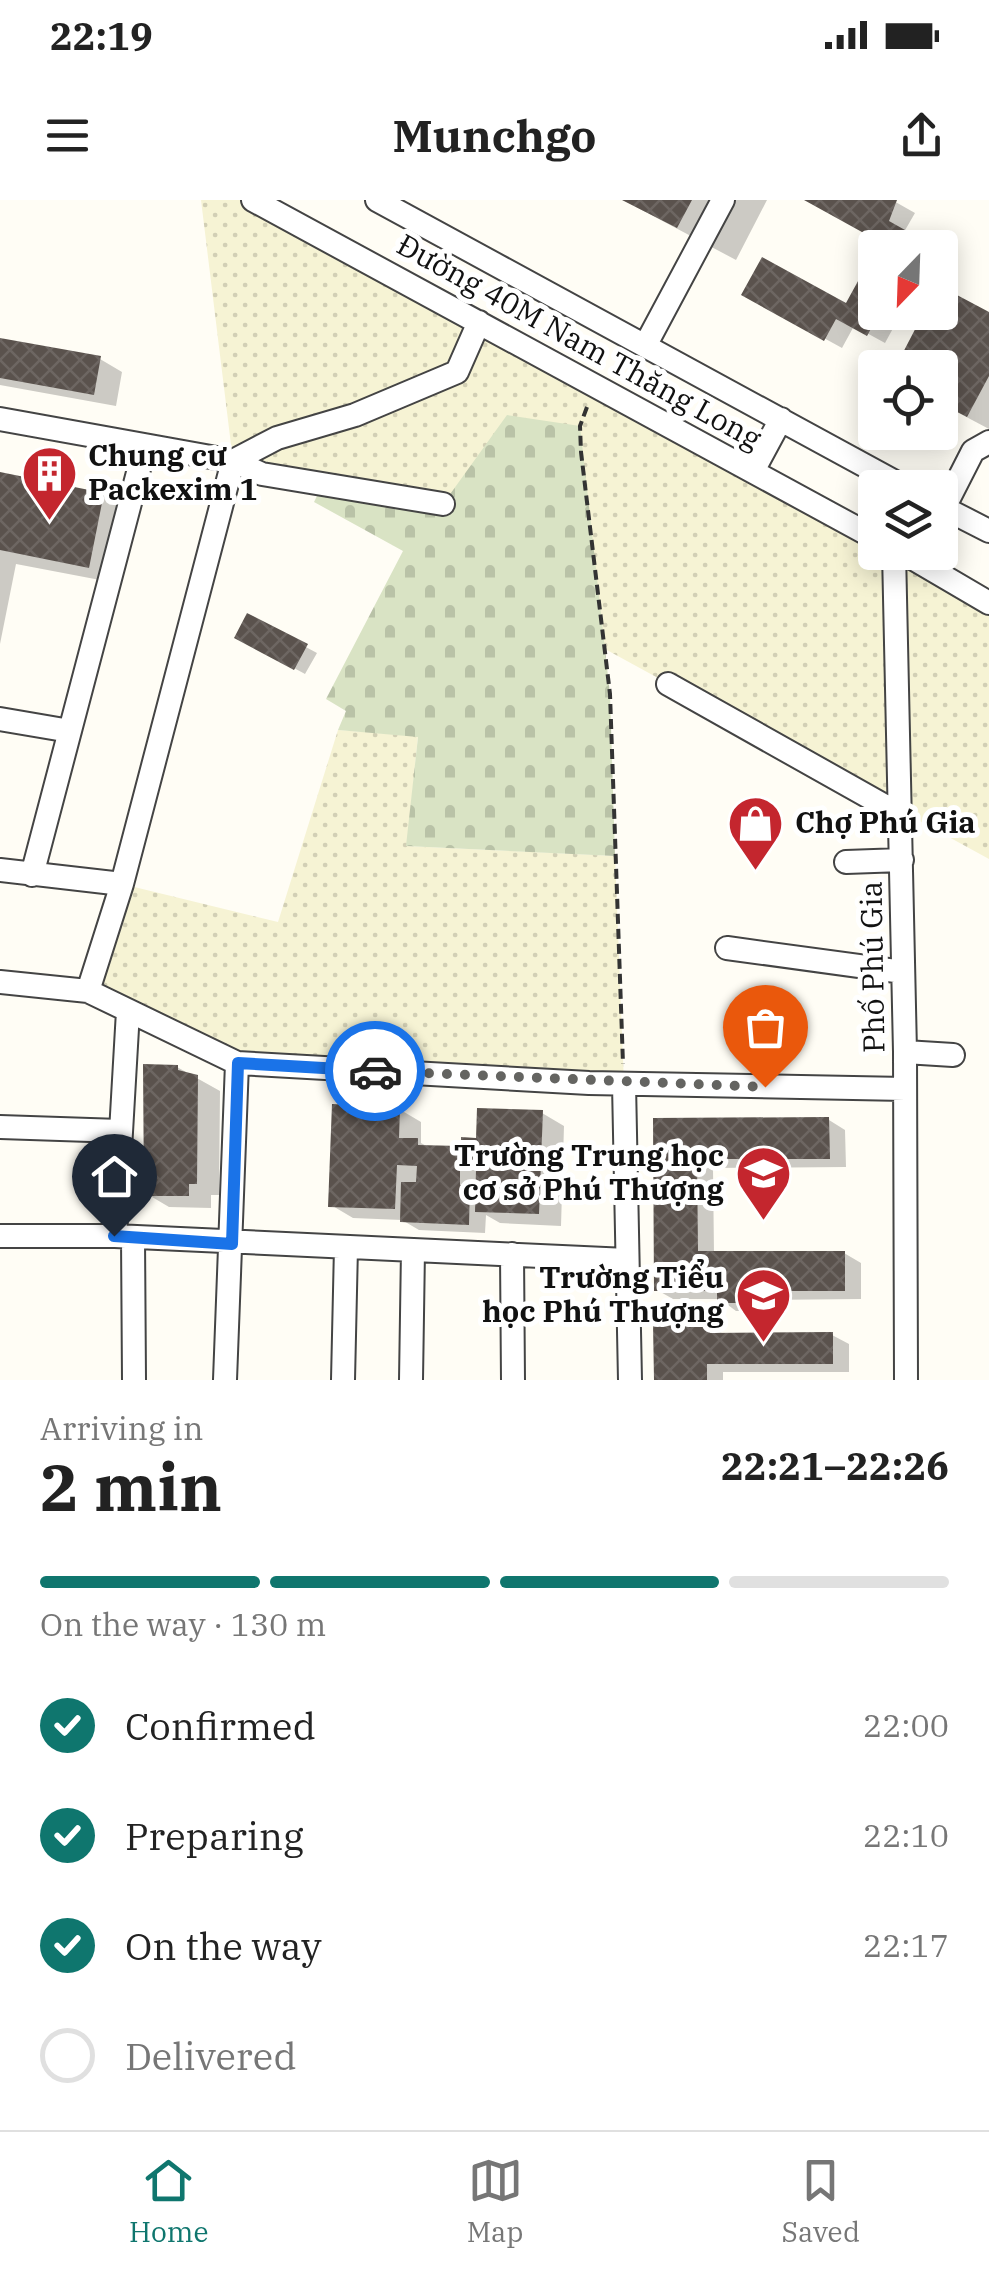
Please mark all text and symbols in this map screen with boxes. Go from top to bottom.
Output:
text: 22:19 [50,11,153,60]
text: Munchgo [392,106,597,164]
icon: menu [40,108,95,163]
icon: share [894,108,949,163]
street label: Đường 40M Nam Thăng Long [391,224,769,457]
north arrow [858,230,958,330]
map controls [858,230,958,570]
button: locate [858,350,958,450]
place label: Chung cư Packexim 1 [88,435,258,508]
building icon: Chung cư Packexim 1 [19,443,79,522]
button: layers [858,470,958,570]
shop icon: Chợ Phú Gia [726,793,786,872]
place label: Chợ Phú Gia [795,802,976,841]
street label: Phố Phú Gia [851,881,892,1053]
pin [723,985,808,1088]
icon: bag [738,1000,793,1055]
courier [325,1021,425,1121]
icon: car [348,1044,403,1099]
pin [72,1134,157,1237]
place label: Trường Trung học cơ sở Phú Thượng [454,1135,725,1208]
school or university icon: Trường Trung học cơ sở Phú Thượng [733,1143,793,1222]
icon: home [87,1149,142,1204]
place label: Trường Tiểu học Phú Thượng [482,1257,725,1330]
school or university icon: Trường Tiểu học Phú Thượng [733,1265,793,1344]
text: Arriving in [40,1407,203,1449]
text: 22:21–22:26 [721,1441,949,1490]
text: 2 min [40,1444,222,1529]
text: On the way · 130 m [40,1603,326,1645]
icon: check [40,1698,95,1753]
text: Confirmed [125,1701,316,1750]
text: 22:00 [863,1704,949,1746]
icon: check [40,1808,95,1863]
text: Preparing [125,1811,304,1860]
text: 22:10 [863,1814,949,1856]
icon: check [40,1918,95,1973]
text: On the way [125,1921,322,1970]
text: 22:17 [863,1924,949,1966]
text: Delivered [125,2031,297,2080]
tab: Home [129,2153,209,2250]
tab: Map [467,2153,524,2250]
tab: Saved [782,2153,860,2250]

